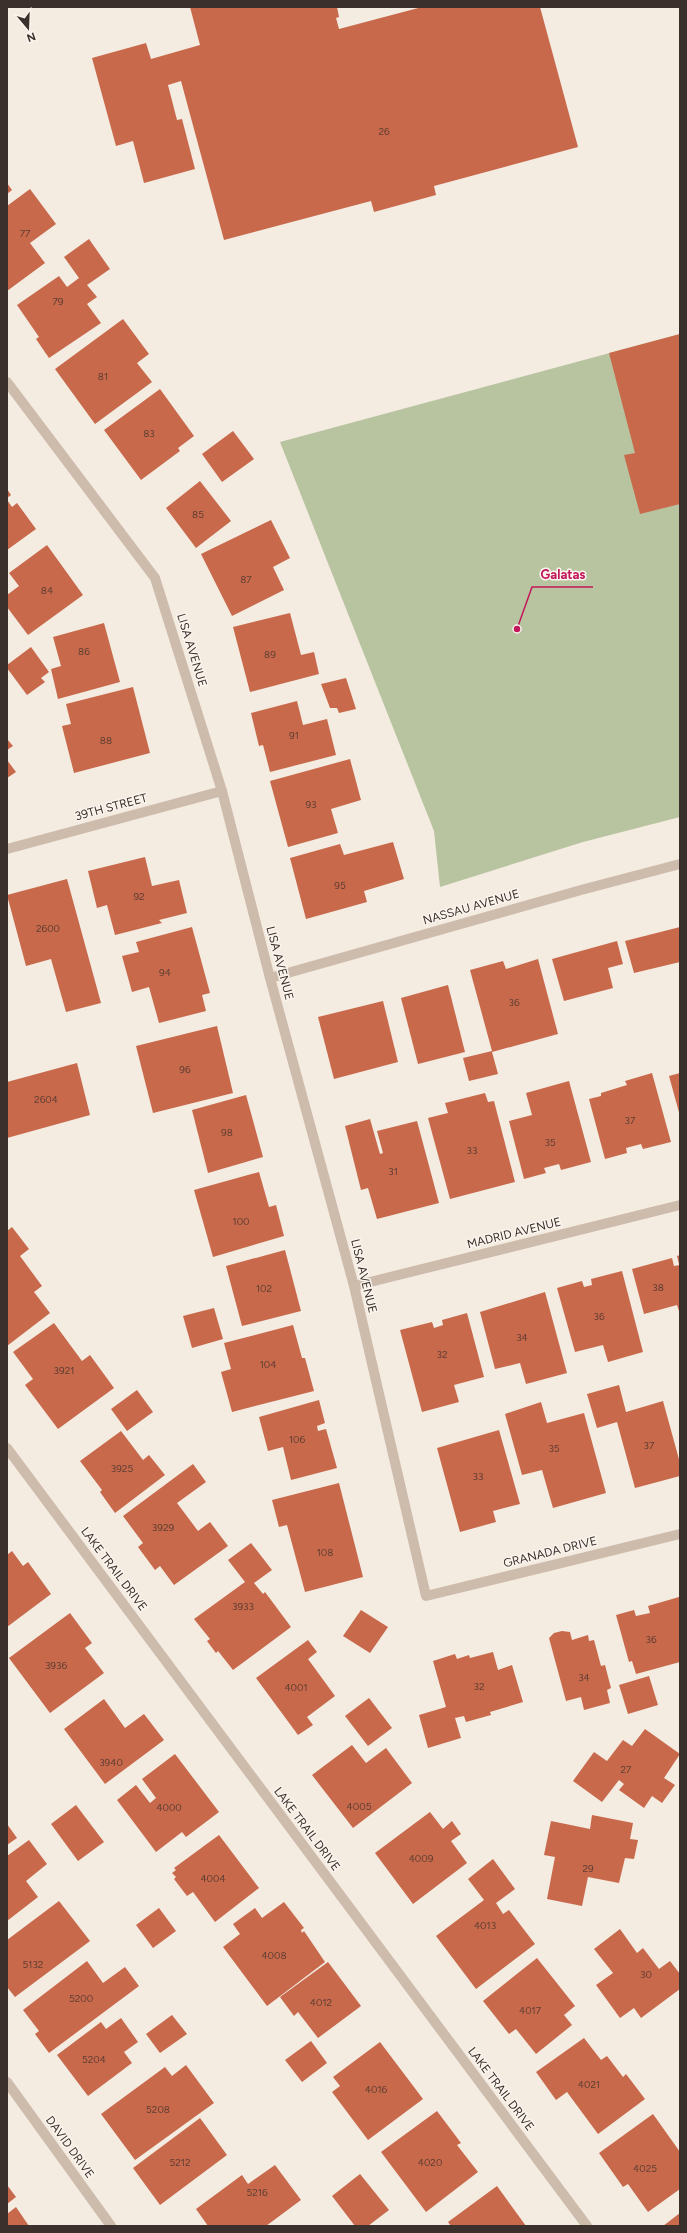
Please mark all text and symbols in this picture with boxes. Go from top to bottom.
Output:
north arrow [8,8,48,48]
text: N [25,29,37,45]
house number: 26 [378,125,390,138]
house number: 77 [20,227,31,240]
house number: 79 [52,295,64,308]
house number: 81 [98,370,108,383]
house number: 83 [143,427,155,440]
house number: 85 [192,508,204,521]
callout: Galatas [532,562,593,587]
text: Galatas [541,567,585,582]
house number: 87 [240,573,252,586]
house number: 84 [41,584,53,597]
street label: LISA AVENUE [174,612,210,688]
house number: 86 [78,645,90,658]
house number: 89 [264,648,276,661]
house number: 91 [289,729,299,742]
house number: 88 [100,734,112,747]
street label: 39TH STREET [73,791,149,823]
house number: 93 [305,798,317,811]
house number: 95 [334,879,346,892]
street label: NASSAU AVENUE [421,887,521,927]
house number: 92 [133,890,145,903]
house number: 2600 [36,922,60,935]
street label: LISA AVENUE [263,925,297,1001]
house number: 94 [159,966,171,979]
house number: 36 [508,996,520,1009]
house number: 96 [179,1063,191,1076]
house number: 2604 [34,1093,58,1106]
house number: 37 [625,1114,636,1127]
house number: 98 [221,1126,233,1139]
house number: 35 [544,1136,556,1149]
house number: 33 [467,1144,477,1157]
house number: 31 [388,1165,398,1178]
house number: 100 [233,1215,249,1228]
street label: MADRID AVENUE [466,1215,562,1251]
street label: LISA AVENUE [348,1238,380,1314]
house number: 38 [652,1281,664,1294]
house number: 102 [256,1282,272,1295]
house number: 36 [593,1310,605,1323]
house number: 34 [516,1331,528,1344]
house number: 32 [436,1348,448,1361]
house number: 104 [260,1358,276,1371]
house number: 3921 [54,1364,74,1377]
house number: 106 [289,1433,305,1446]
house number: 37 [644,1439,655,1452]
house number: 35 [548,1442,560,1455]
house number: 3925 [111,1462,133,1475]
house number: 33 [473,1470,483,1483]
house number: 3929 [152,1521,175,1534]
street label: LAKE TRAIL DRIVE [78,1524,150,1614]
street label: GRANADA DRIVE [502,1534,598,1570]
house number: 108 [317,1546,333,1559]
house number: 3933 [232,1600,254,1613]
house number: 36 [645,1633,657,1646]
house number: 3936 [45,1659,67,1672]
house number: 34 [578,1671,590,1684]
house number: 32 [473,1680,485,1693]
house number: 4001 [284,1681,308,1694]
house number: 3940 [99,1756,123,1769]
house number: 27 [621,1763,632,1776]
street label: LAKE TRAIL DRIVE [271,1784,343,1874]
house number: 4005 [347,1800,372,1813]
house number: 4000 [156,1801,182,1814]
house number: 4009 [409,1852,434,1865]
house number: 29 [582,1862,594,1875]
house number: 4004 [200,1872,226,1885]
house number: 4013 [474,1919,496,1932]
house number: 4008 [261,1949,287,1962]
house number: 5132 [23,1958,43,1971]
house number: 30 [640,1968,652,1981]
house number: 5200 [69,1992,93,2005]
house number: 4012 [310,1996,332,2009]
house number: 4017 [519,2004,542,2017]
street label: LAKE TRAIL DRIVE [465,2044,537,2134]
house number: 5204 [82,2053,106,2066]
house number: 4021 [578,2078,600,2091]
house number: 4016 [365,2083,388,2096]
house number: 5208 [146,2103,170,2116]
street label: DAVID DRIVE [43,2113,97,2181]
house number: 5212 [169,2156,191,2169]
house number: 4020 [418,2156,442,2169]
house number: 4025 [633,2162,657,2175]
house number: 5216 [246,2186,268,2199]

